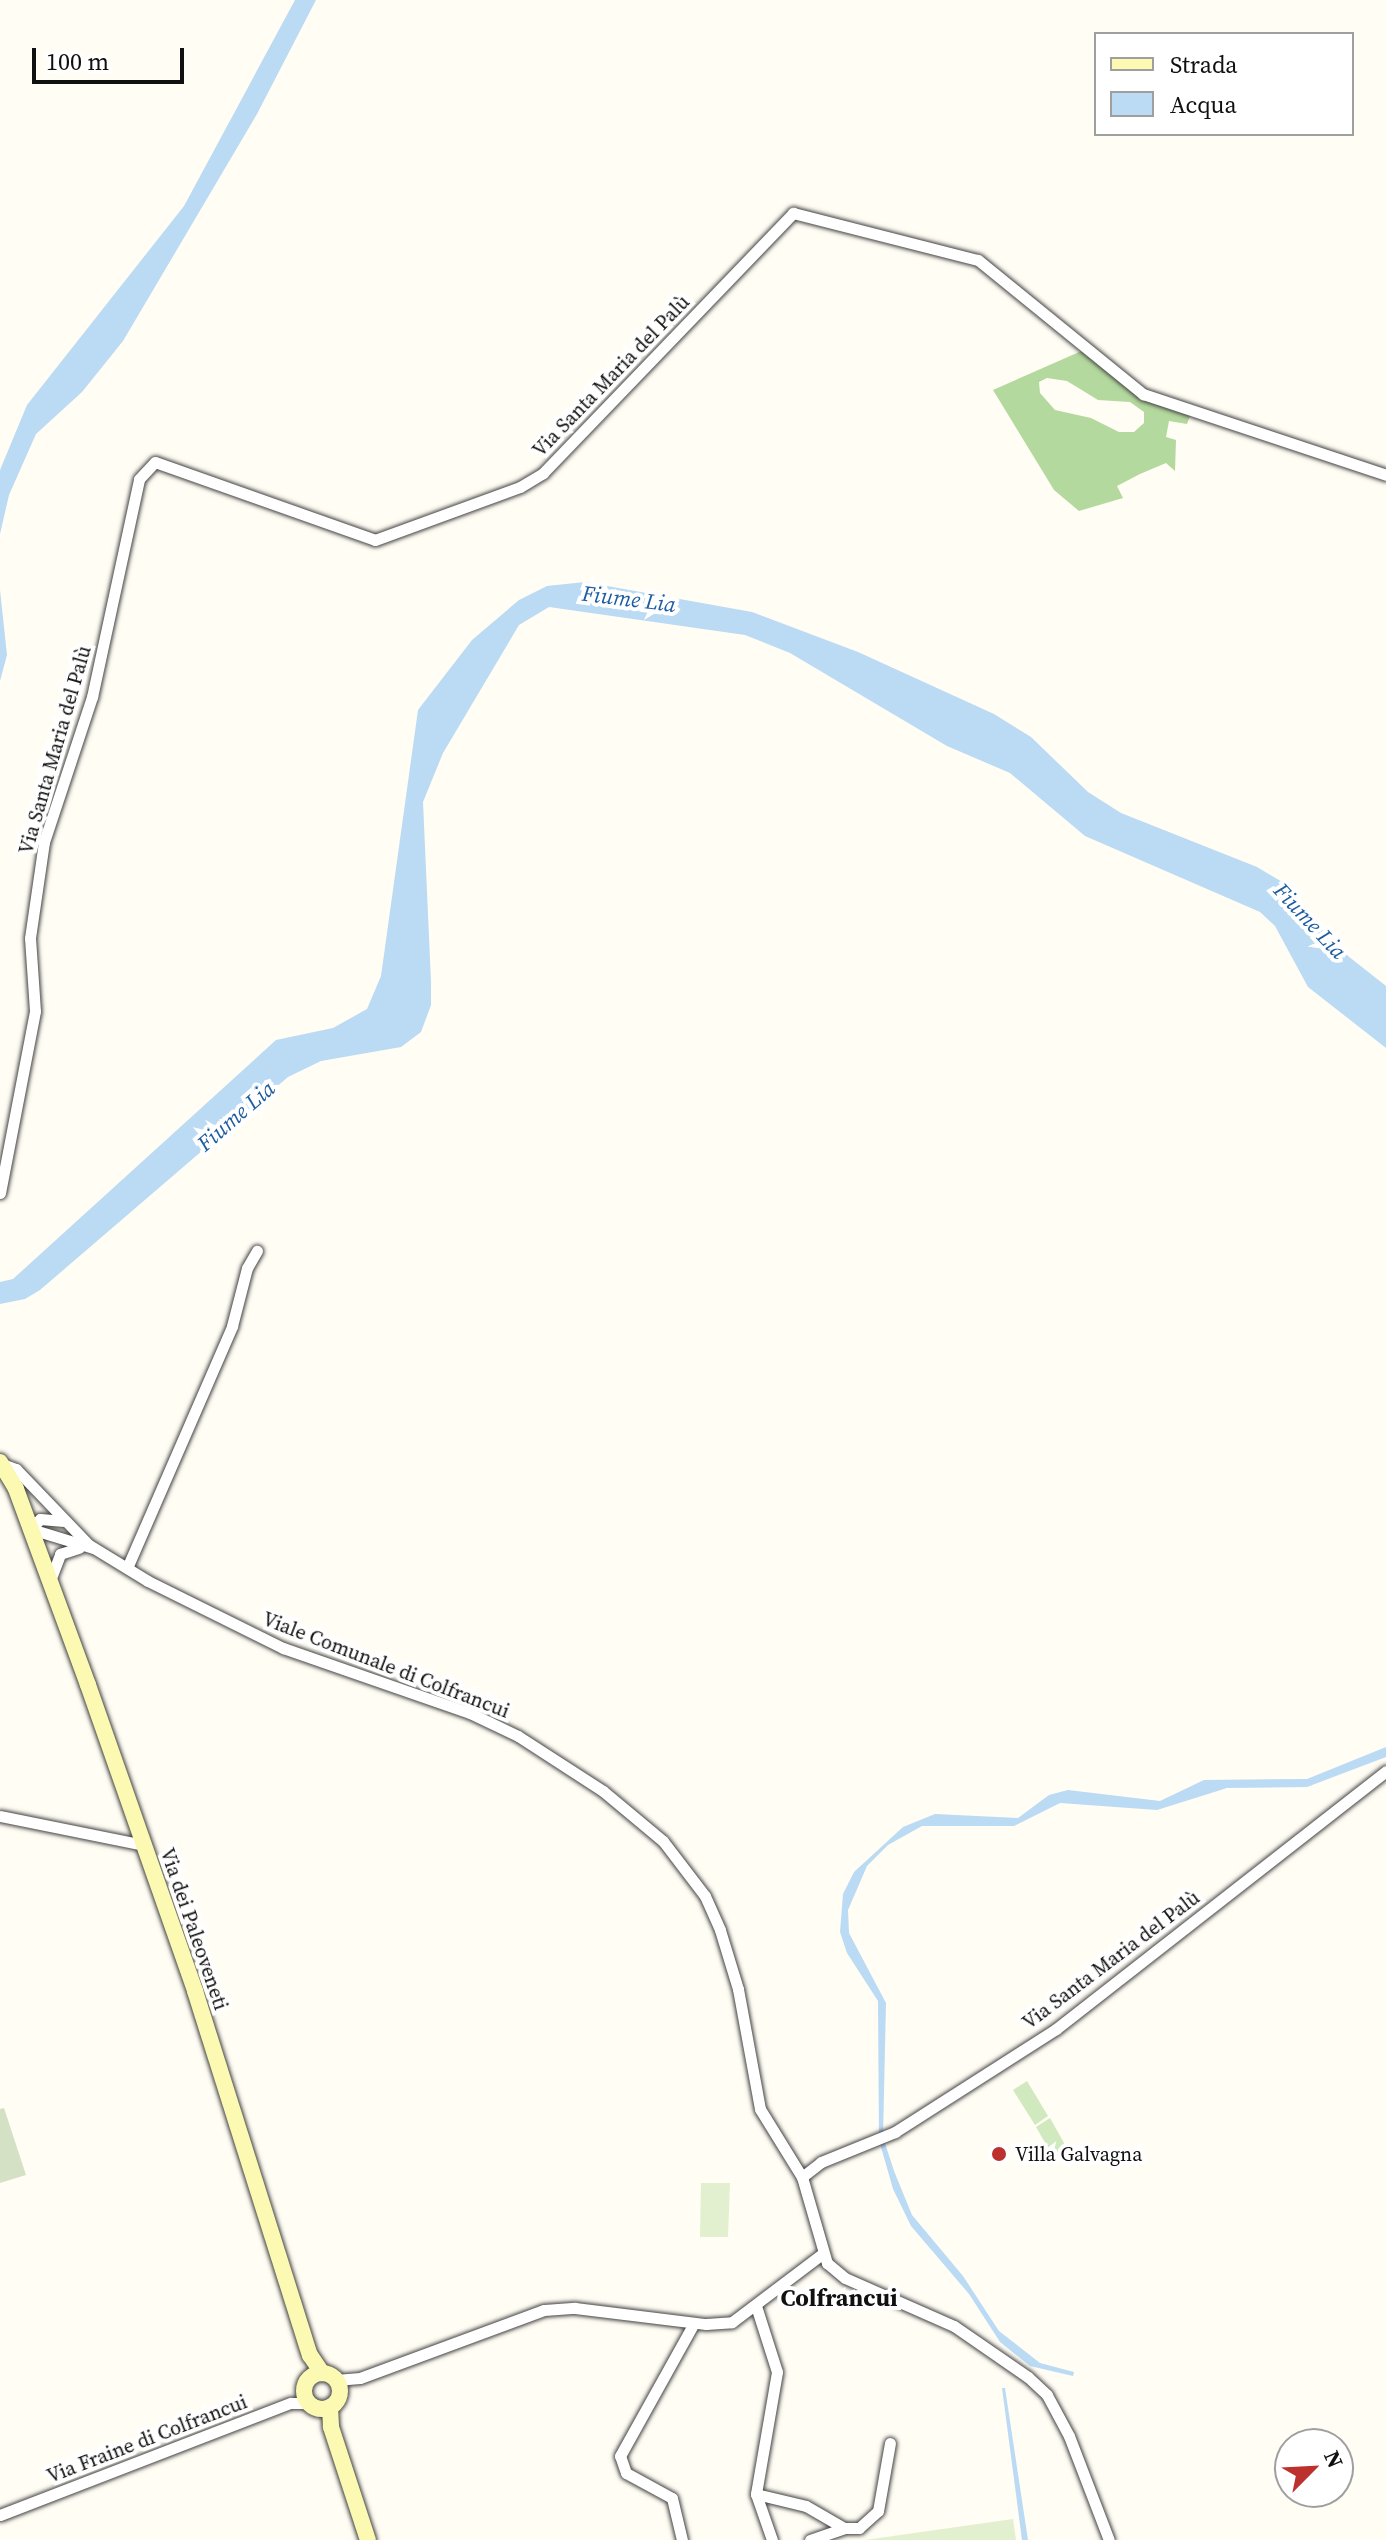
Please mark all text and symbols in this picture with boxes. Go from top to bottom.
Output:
scale bar [36,32,188,82]
legend [1094,32,1354,136]
text: 100 m [46,45,109,78]
text: Strada [1170,48,1238,81]
text: Acqua [1170,88,1237,121]
street label: Via Santa Maria del Palù [527,290,695,462]
water label: Fiume Lia [581,580,677,618]
street label: Via Santa Maria del Palù [14,643,96,857]
water label: Fiume Lia [1268,878,1352,964]
water label: Fiume Lia [192,1075,280,1157]
street label: Viale Comunale di Colfrancui [259,1607,513,1723]
street label: Via dei Paleoveneti [155,1845,233,2013]
street label: Via Santa Maria del Palù [1018,1886,1204,2034]
place label: Villa Galvagna [1015,2142,1142,2166]
marker: Villa Galvagna [990,2145,1008,2163]
district label: Colfrancui [780,2284,898,2312]
street label: Via Fraine di Colfrancui [44,2390,250,2488]
north arrow [1274,2428,1354,2508]
text: N [1317,2446,1351,2472]

